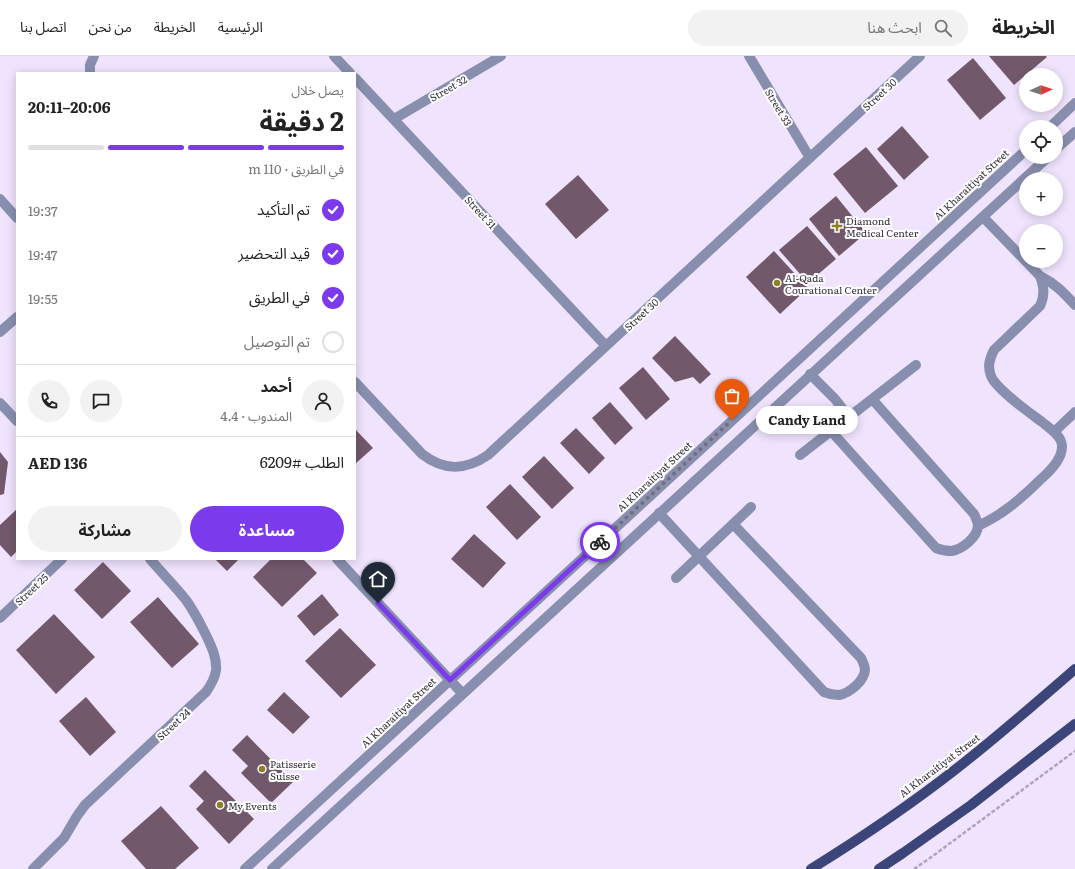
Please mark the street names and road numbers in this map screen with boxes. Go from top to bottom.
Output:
street label: Street 32 [427,71,469,105]
street label: Street 30 [859,74,900,114]
street label: Street 33 [762,85,796,129]
street label: Al Kharaitiyat Street [930,145,1012,223]
street label: Street 31 [462,192,500,232]
street label: Street 30 [621,294,662,334]
street label: Al Kharaitiyat Street [613,437,695,515]
street label: Street 25 [11,570,51,608]
street label: Al Kharaitiyat Street [357,673,439,751]
street label: Street 24 [153,704,194,744]
street label: Al Kharaitiyat Street [895,730,983,800]

